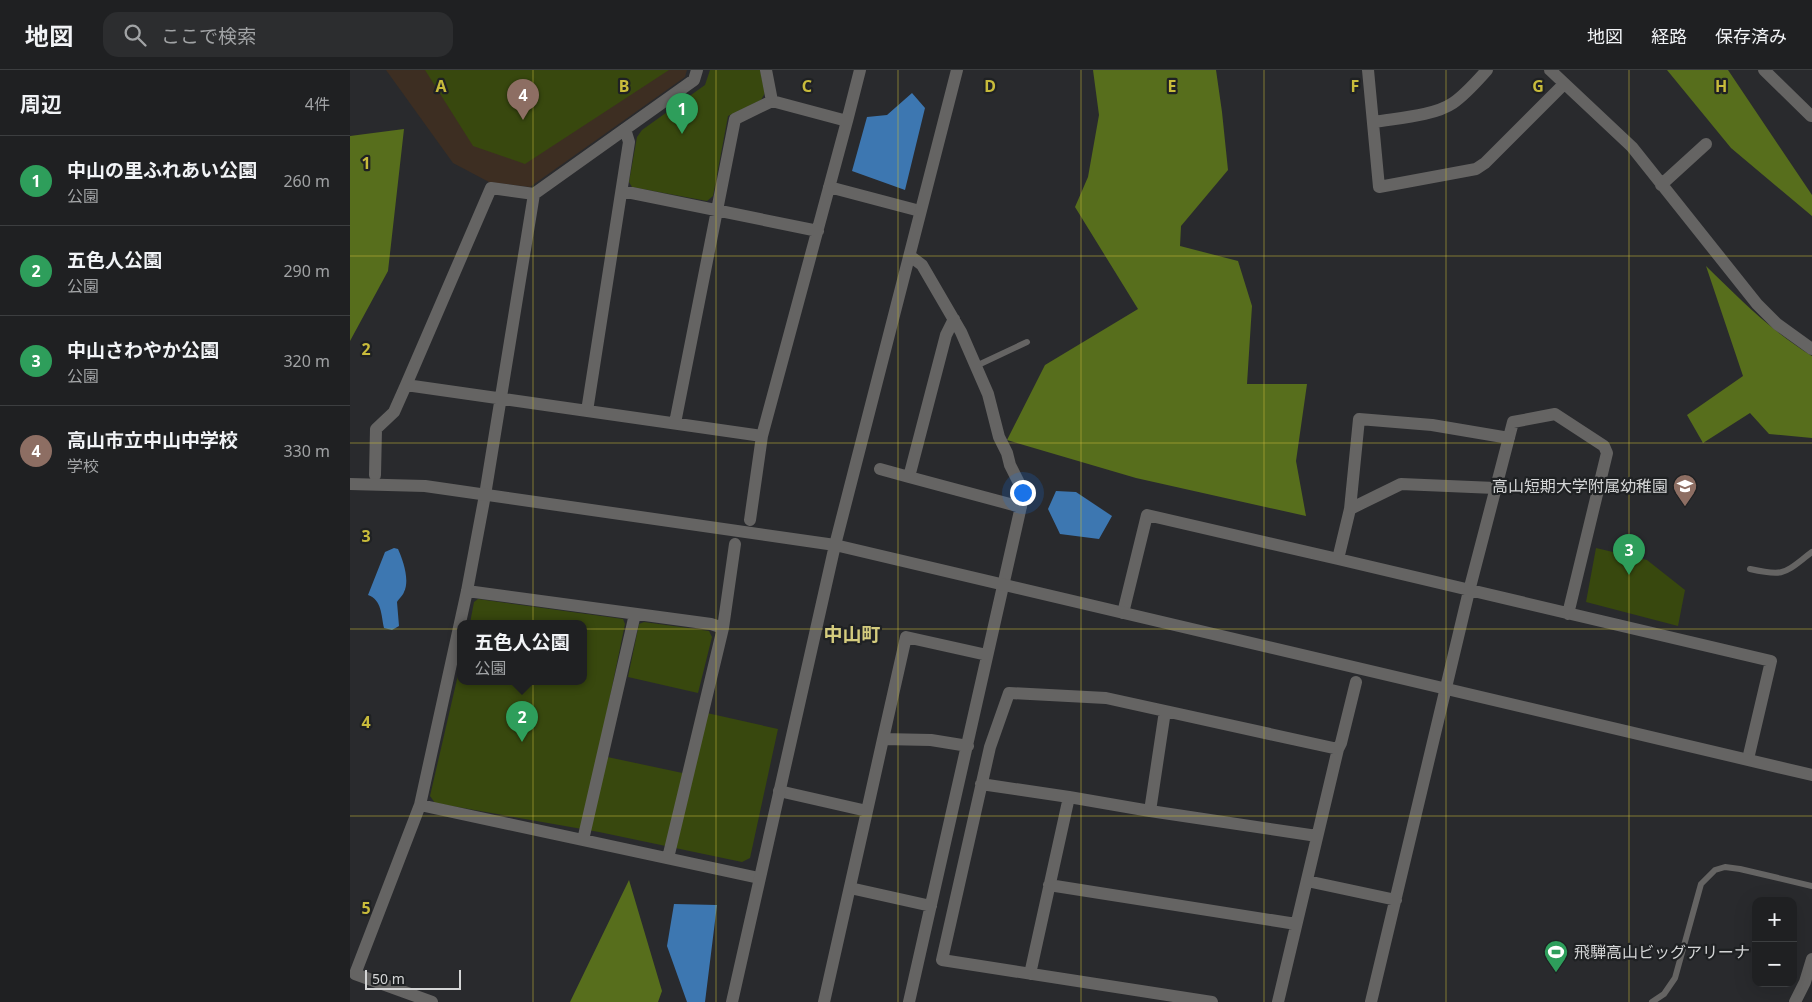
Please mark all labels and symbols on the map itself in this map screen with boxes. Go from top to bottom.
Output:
text: A [435,75,447,97]
text: B [619,75,629,97]
text: C [802,75,812,97]
text: D [984,75,996,97]
text: E [1168,75,1177,97]
text: F [1351,75,1359,97]
text: G [1532,75,1544,97]
text: H [1715,75,1727,97]
pin: 4 [507,79,539,120]
pin: 1 [666,93,698,134]
text: 1 [361,152,371,174]
text: 2 [361,338,371,360]
school or university icon: 高山短期大学附属幼稚園 [1672,473,1698,507]
place label: 高山短期大学附属幼稚園 [1492,475,1668,497]
your location [1010,480,1036,506]
text: 3 [361,525,371,547]
pin: 3 [1613,534,1645,575]
district label: 中山町 [823,621,881,647]
pin: 2 [506,701,538,742]
text: 4 [361,711,371,733]
text: 5 [361,897,371,919]
sports icon: 飛騨高山ビッグアリーナ [1543,939,1569,973]
place label: 飛騨高山ビッグアリーナ [1574,941,1750,963]
scale bar [365,967,461,990]

